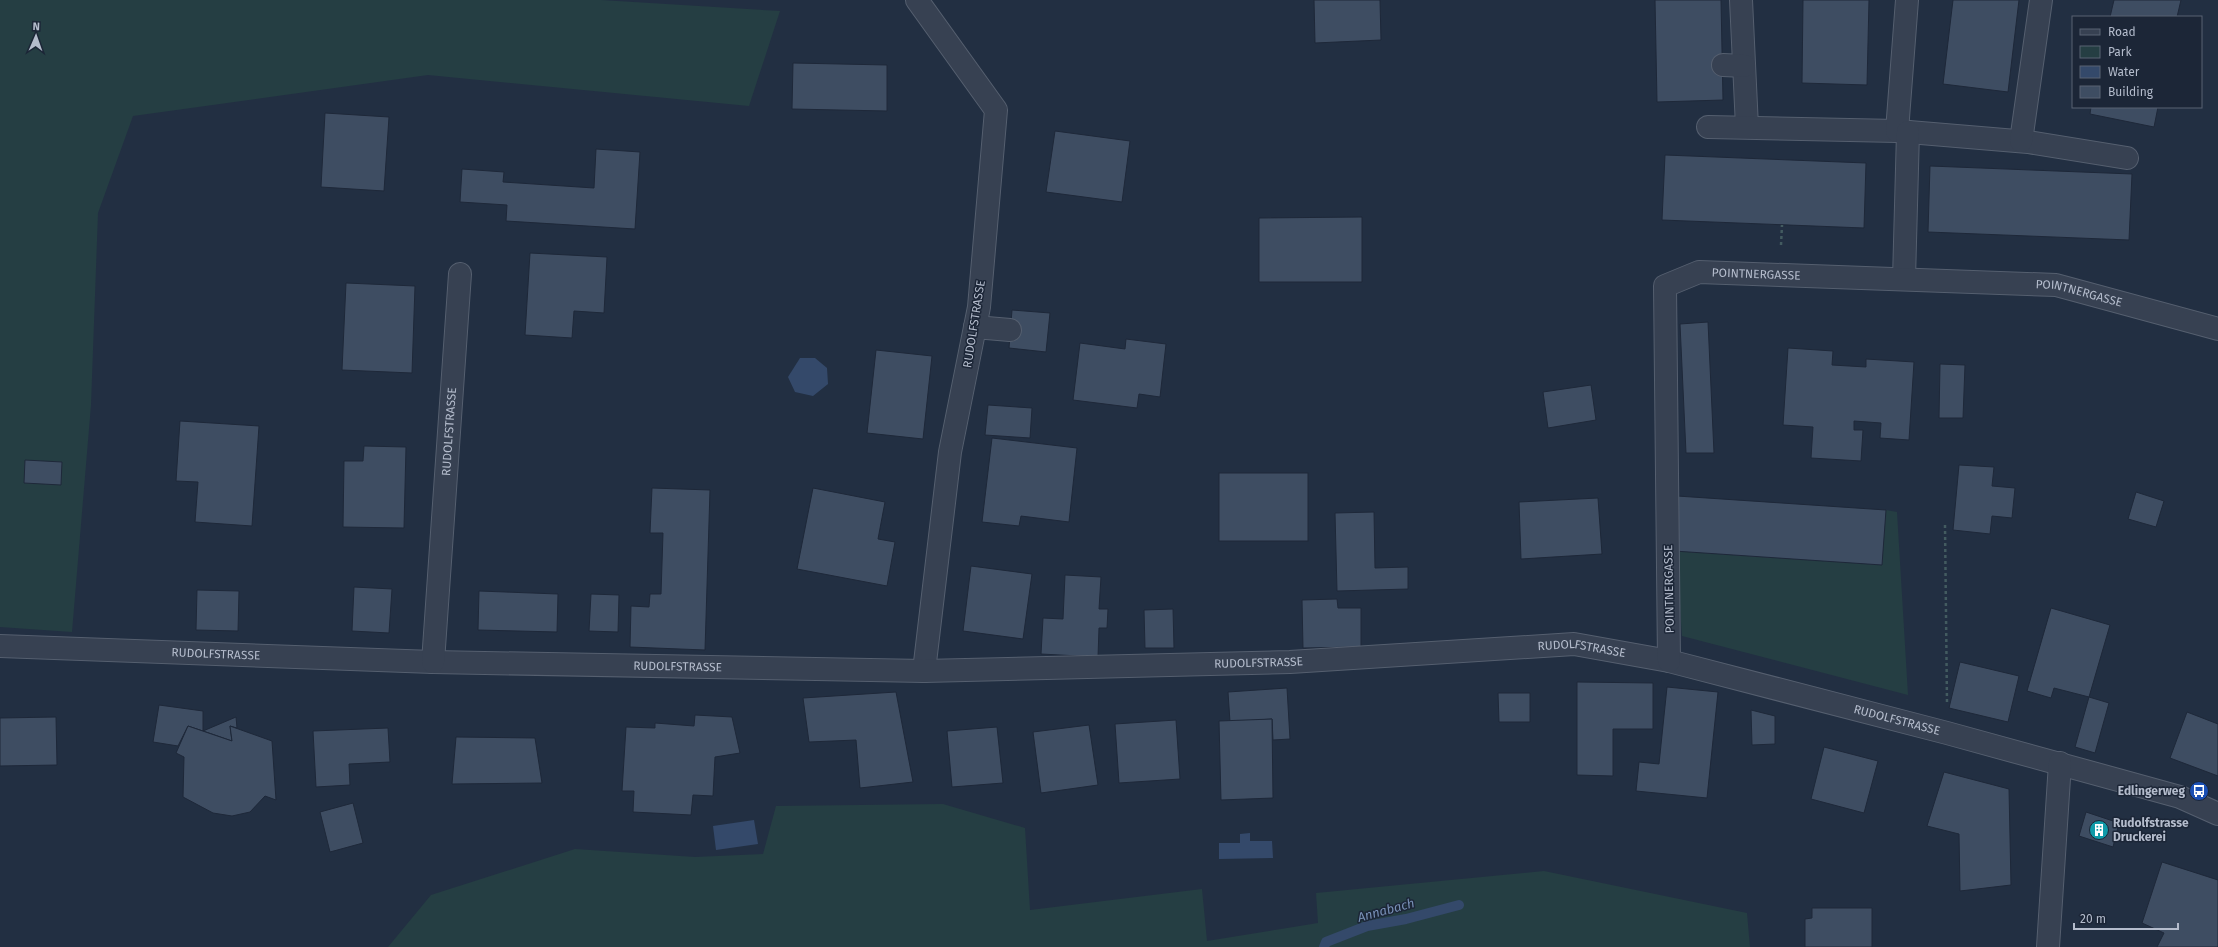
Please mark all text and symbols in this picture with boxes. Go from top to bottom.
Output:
north arrow [16,16,56,56]
legend [2072,16,2202,108]
text: N [32,20,40,33]
text: Road [2108,25,2136,39]
text: Park [2108,45,2132,59]
text: Water [2108,65,2140,79]
text: Building [2108,85,2154,99]
street label: POINTNERGASSE [1712,265,1801,283]
street label: POINTNERGASSE [2035,277,2124,310]
street label: RUDOLFSTRASSE [960,279,988,369]
street label: RUDOLFSTRASSE [439,387,459,476]
street label: POINTNERGASSE [1661,544,1677,634]
street label: RUDOLFSTRASSE [1537,637,1627,660]
street label: RUDOLFSTRASSE [171,645,261,663]
street label: RUDOLFSTRASSE [1214,654,1303,671]
street label: RUDOLFSTRASSE [633,659,722,674]
street label: RUDOLFSTRASSE [1852,702,1942,738]
bus stop icon: Edlingerweg [2188,780,2210,802]
place label: Edlingerweg [2118,784,2185,798]
place label: Rudolfstrasse Druckerei [2113,816,2189,844]
building icon: Rudolfstrasse Druckerei [2088,819,2110,841]
water label: Annabach [1355,895,1416,925]
scale bar [2074,905,2178,931]
text: 20 m [2080,912,2106,926]

